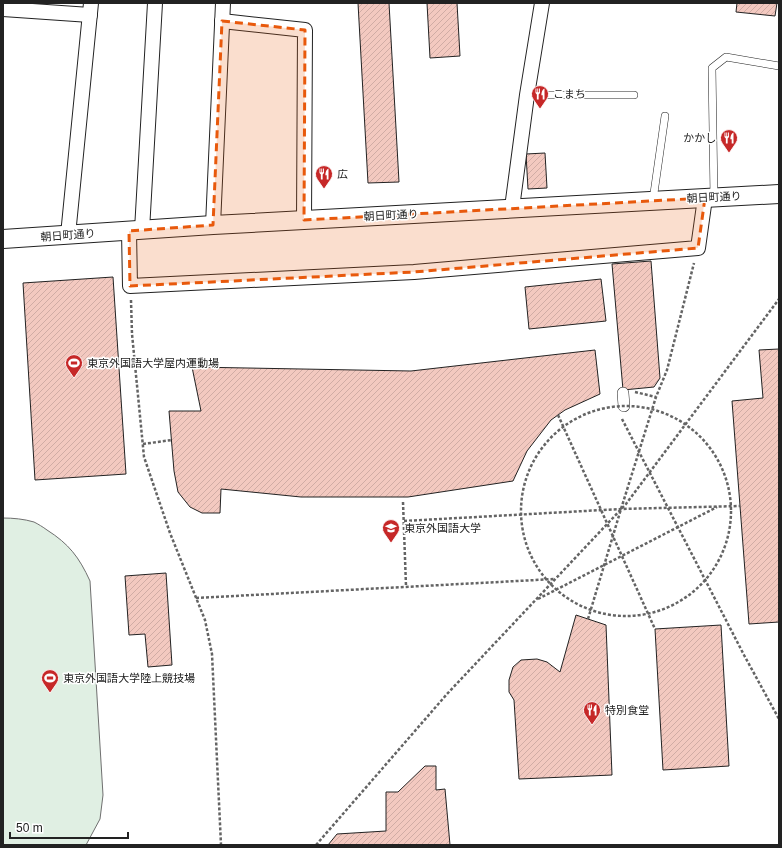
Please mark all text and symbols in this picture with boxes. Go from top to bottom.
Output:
restaurant icon: こまち [530,84,550,109]
place label: こまち [553,88,586,100]
restaurant icon: かかし [719,128,739,153]
place label: かかし [683,132,716,144]
restaurant icon: 広 [314,164,334,189]
place label: 広 [337,168,348,180]
street label: 朝日町通り [686,190,742,204]
street label: 朝日町通り [363,208,419,222]
street label: 朝日町通り [40,227,96,243]
sports icon: 東京外国語大学屋内運動場 [64,353,84,378]
place label: 東京外国語大学屋内運動場 [87,357,219,369]
school or university icon: 東京外国語大学 [381,518,401,543]
place label: 東京外国語大学 [404,522,481,534]
sports icon: 東京外国語大学陸上競技場 [40,668,60,693]
place label: 東京外国語大学陸上競技場 [63,672,195,684]
restaurant icon: 特別食堂 [582,700,602,725]
place label: 特別食堂 [605,704,649,716]
scale bar [10,814,128,840]
text: 50 m [16,821,43,835]

